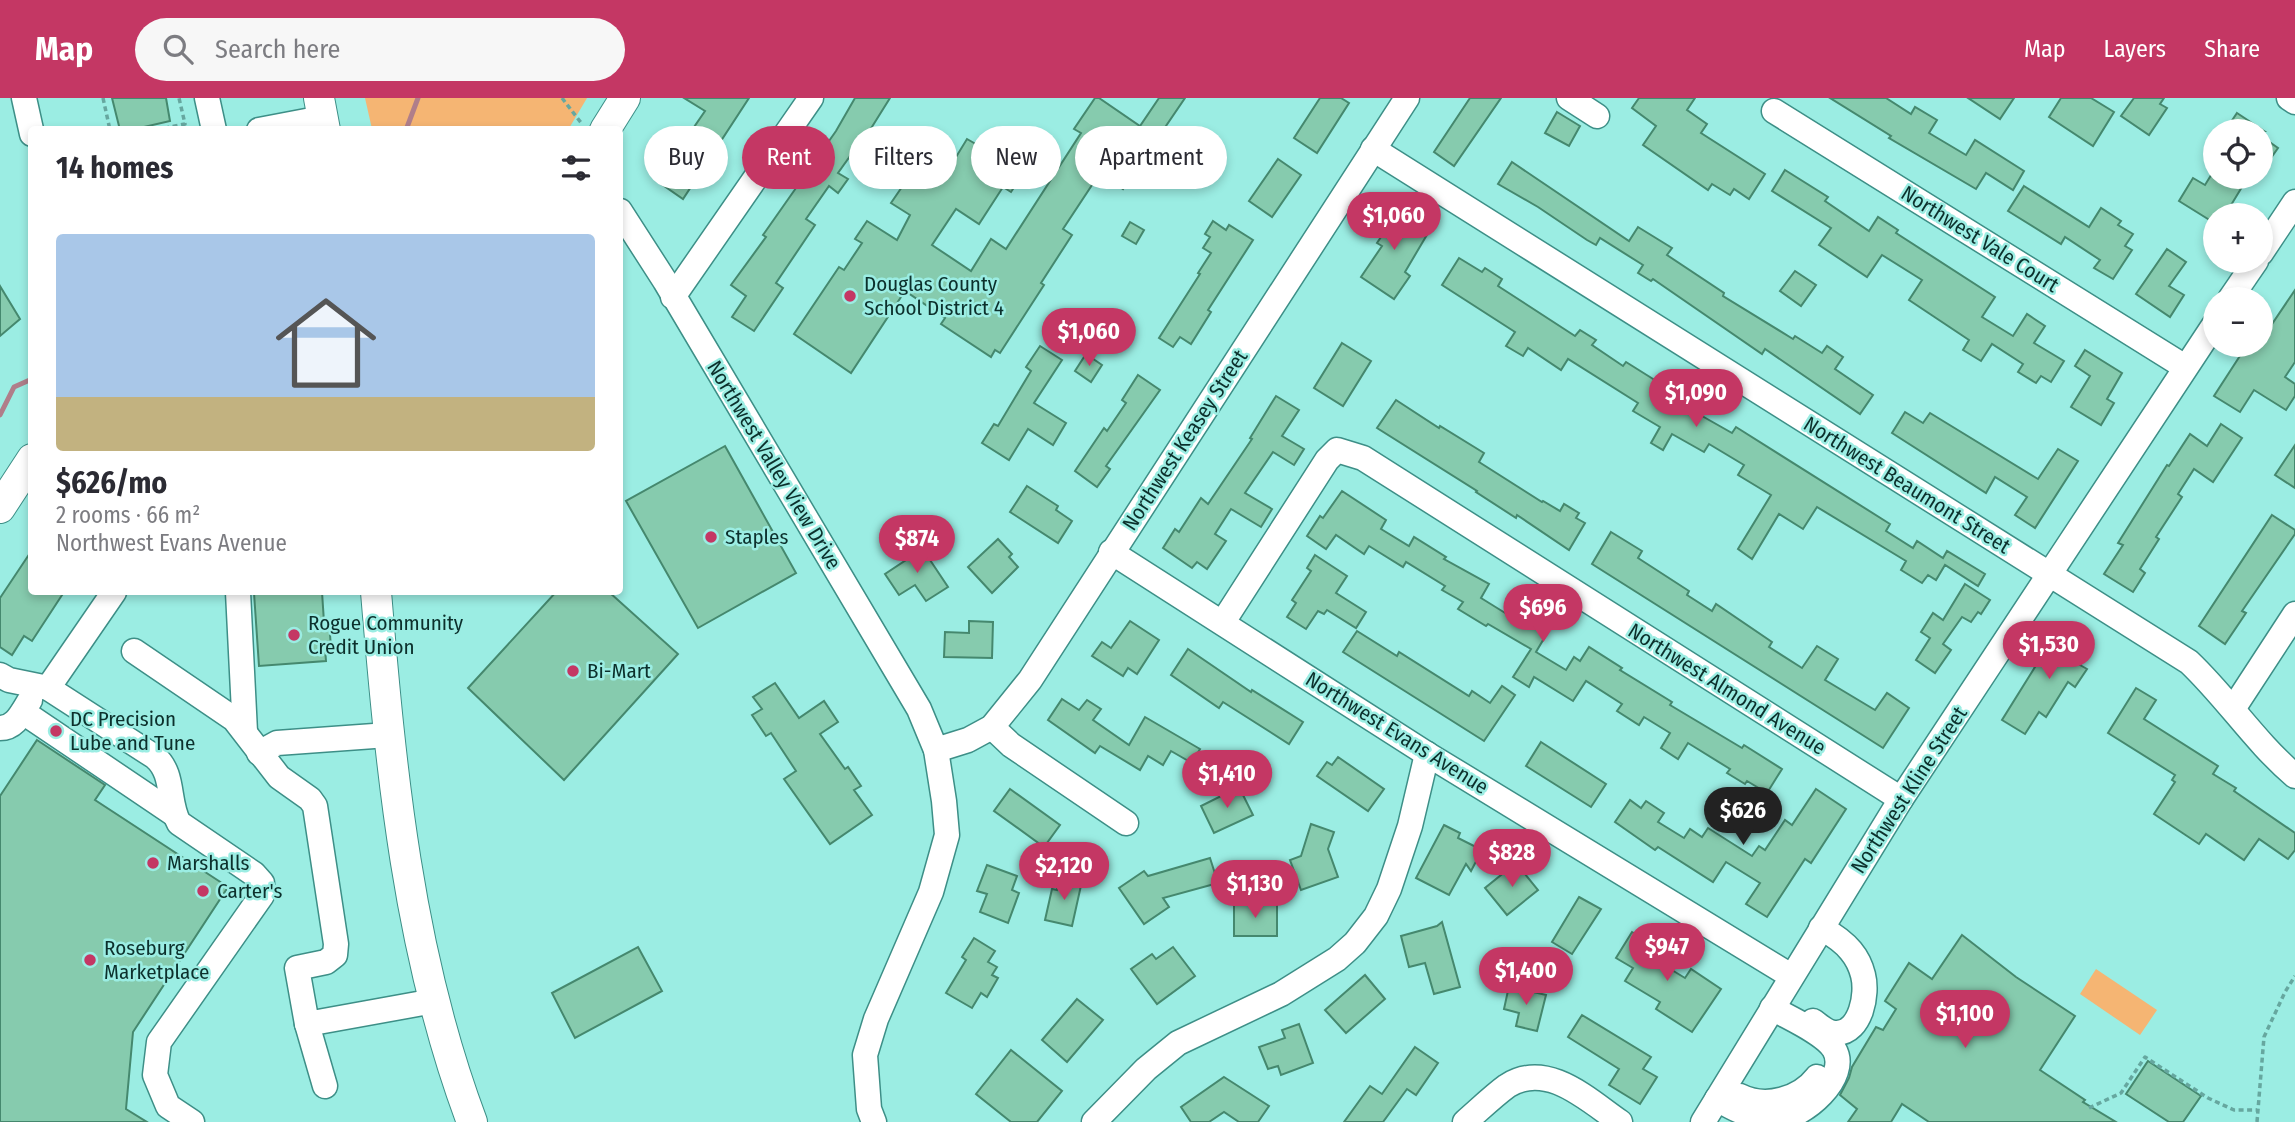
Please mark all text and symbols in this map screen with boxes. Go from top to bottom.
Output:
search box [135,18,625,81]
text: Map [35,29,93,69]
icon: search [159,30,197,68]
text: Search here [215,34,340,65]
text: Map [2024,35,2066,63]
text: Layers [2104,35,2166,63]
text: Share [2204,35,2260,63]
map controls [2203,119,2273,357]
button: locate [2203,119,2273,189]
chip: Buy [644,126,728,189]
chip: Rent [742,126,835,189]
chip: Filters [849,126,957,189]
chip: New [971,126,1061,189]
chip: Apartment [1075,126,1227,189]
icon: filters [557,149,595,187]
text: 14 homes [56,150,173,186]
street label: Northwest Vale Court [1896,180,2064,298]
pin: $1,060 [1337,192,1451,252]
text: $1,060 [1363,201,1425,229]
button: + [2203,203,2273,273]
place label: Douglas County School District 4 [864,271,1004,321]
icon: home [263,280,389,406]
button: − [2203,287,2273,357]
marker: Douglas County School District 4 [842,288,858,304]
pin: $1,060 [1032,308,1146,368]
text: $1,060 [1058,317,1120,345]
street label: Northwest Keasey Street [1117,345,1253,535]
street label: Northwest Valley View Drive [701,356,847,574]
pin: $1,090 [1639,370,1753,429]
text: $1,090 [1665,378,1727,406]
street label: Northwest Beaumont Street [1799,411,2015,559]
text: $626/mo [56,465,167,501]
text: 2 rooms · 66 m² [56,501,200,529]
pin: $874 [876,516,958,575]
place label: Staples [725,524,788,550]
text: $874 [895,524,939,552]
text: Northwest Evans Avenue [56,529,287,557]
marker: Staples [703,529,719,545]
pin: $696 [1502,584,1584,644]
text: $696 [1519,593,1567,621]
place label: Rogue Community Credit Union [308,610,464,660]
street label: Northwest Almond Avenue [1623,618,1831,760]
pin: $1,530 [1992,622,2106,681]
marker: Rogue Community Credit Union [286,627,302,643]
text: $1,530 [2019,630,2079,658]
place label: Bi-Mart [587,658,651,684]
marker: Bi-Mart [565,663,581,679]
street label: Northwest Evans Avenue [1301,666,1493,800]
street label: Northwest Kline Street [1845,701,1973,878]
place label: DC Precision Lube and Tune [70,706,195,756]
marker: DC Precision Lube and Tune [48,723,64,739]
pin: $1,410 [1170,750,1284,810]
text: $1,410 [1198,759,1256,787]
pin: $626 [1702,788,1784,847]
text: $626 [1720,796,1766,824]
pin: $828 [1471,830,1553,889]
text: $828 [1489,838,1535,866]
pin: $2,120 [1007,842,1121,902]
place label: Marshalls [167,850,249,876]
text: $2,120 [1035,851,1093,879]
marker: Marshalls [145,855,161,871]
pin: $1,130 [1198,860,1312,920]
text: $1,130 [1227,869,1283,897]
place label: Carter's [217,878,282,904]
marker: Carter's [195,883,211,899]
pin: $947 [1626,924,1708,983]
text: $947 [1645,932,1689,960]
place label: Roseburg Marketplace [104,935,209,985]
pin: $1,400 [1469,948,1583,1007]
marker: Roseburg Marketplace [82,952,98,968]
text: $1,400 [1495,956,1557,984]
pin: $1,100 [1908,990,2022,1050]
text: $1,100 [1936,999,1994,1027]

